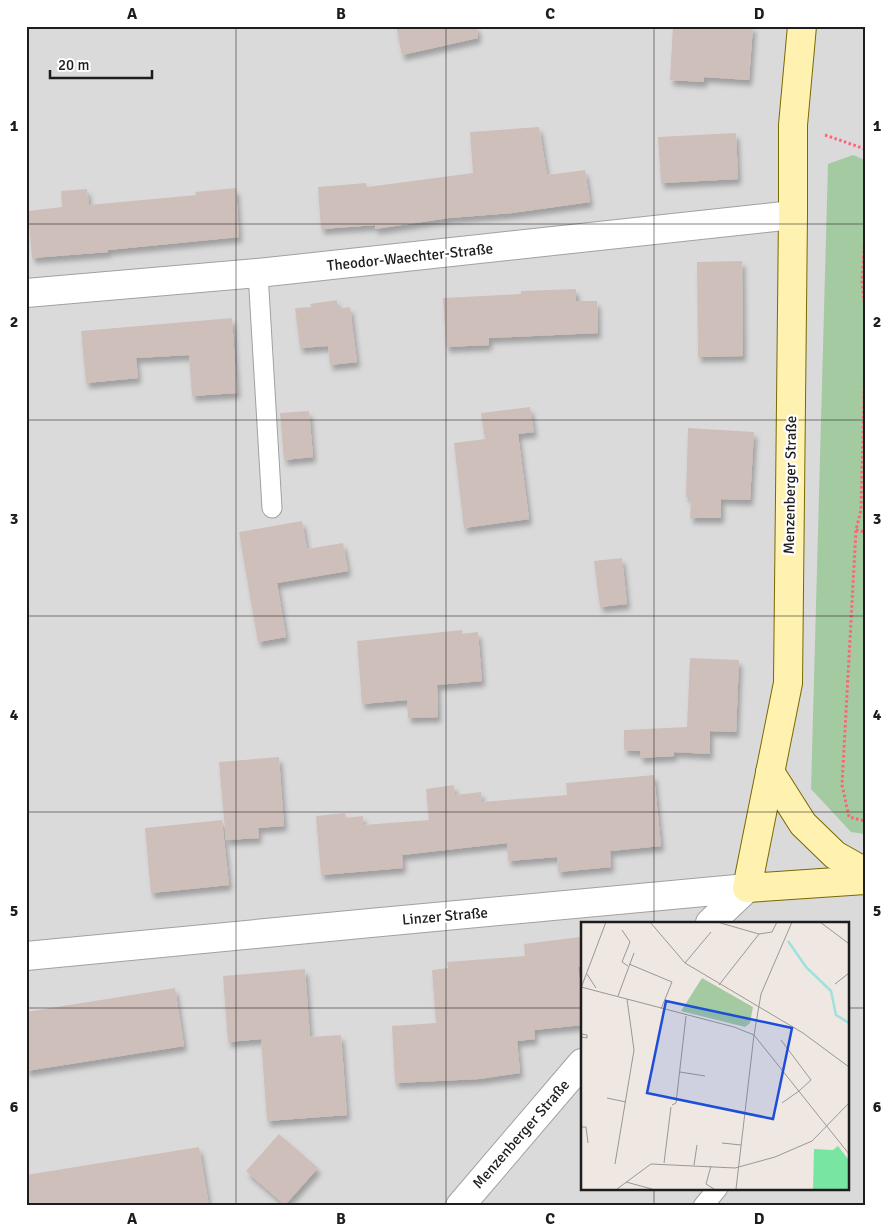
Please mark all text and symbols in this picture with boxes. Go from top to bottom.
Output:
text: A [127,4,138,24]
text: B [336,4,346,24]
text: C [545,4,555,24]
text: D [754,4,765,24]
scale bar [50,48,152,80]
text: 20 m [58,56,89,74]
text: 1 [10,116,19,136]
text: 1 [873,116,882,136]
street label: Theodor-Waechter-Straße [326,239,494,275]
text: 2 [10,312,18,332]
text: 2 [873,312,881,332]
street label: Menzenberger Straße [780,416,800,554]
text: 3 [10,509,18,529]
text: 3 [873,509,881,529]
text: 4 [10,705,19,725]
text: 4 [873,705,882,725]
text: 5 [10,901,18,921]
text: 5 [873,901,881,921]
street label: Linzer Straße [401,903,489,929]
inset map [581,922,848,1190]
street label: Menzenberger Straße [469,1076,573,1192]
text: 6 [10,1097,19,1117]
text: 6 [873,1097,882,1117]
text: A [127,1209,138,1229]
text: B [336,1209,346,1229]
text: C [545,1209,555,1229]
text: D [754,1209,765,1229]

